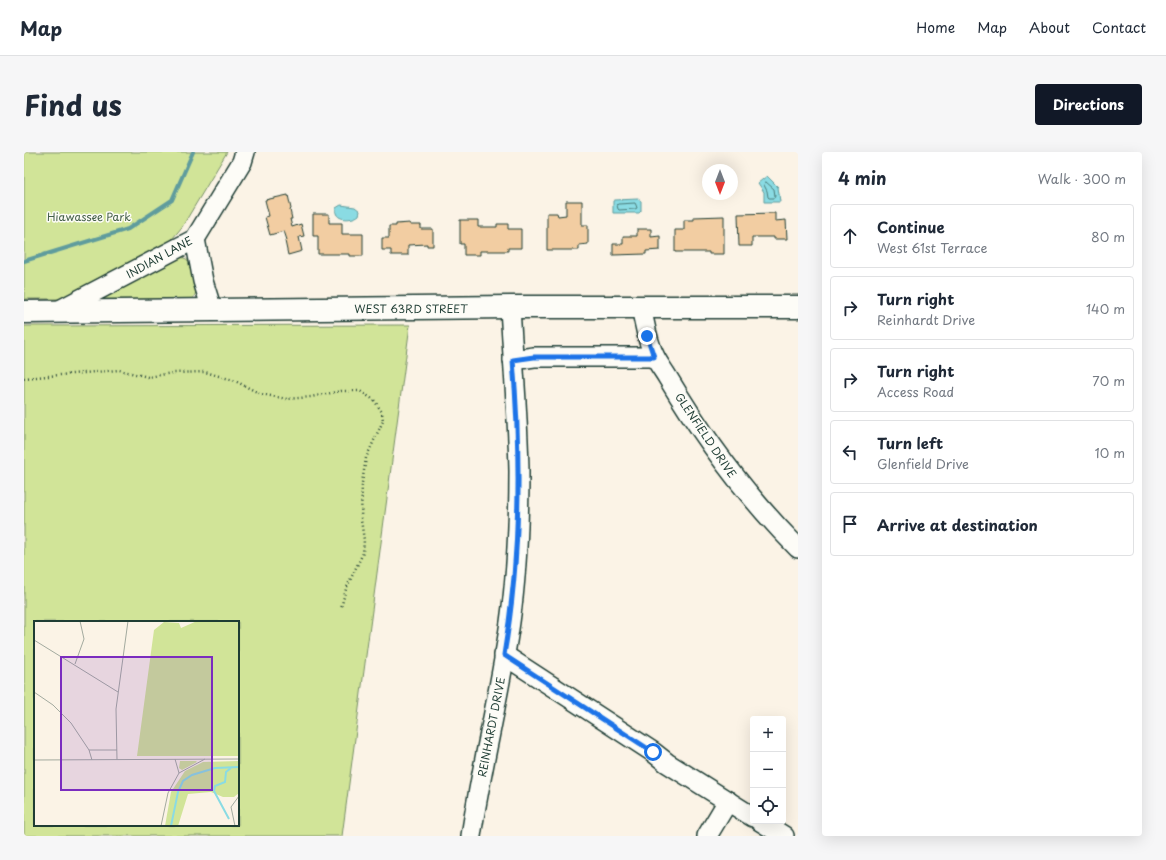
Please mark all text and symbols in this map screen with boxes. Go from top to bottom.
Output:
text: Map [20,14,62,42]
text: Home [916,17,955,38]
text: Map [977,17,1007,38]
text: About [1029,17,1070,38]
text: Contact [1092,17,1146,38]
text: Find us [24,83,122,126]
button: Directions [1035,84,1142,125]
north arrow [702,164,738,200]
text: 4 min [838,165,886,191]
text: Walk · 300 m [1038,169,1126,188]
park label: Hiawassee Park [47,208,131,225]
text: Continue [877,215,945,238]
icon: ahead [839,225,861,247]
text: 80 m [1091,227,1125,246]
street label: INDIAN LANE [123,232,195,282]
text: West 61st Terrace [877,238,987,257]
text: Turn right [877,287,954,310]
icon: right [839,297,861,319]
text: 140 m [1086,299,1125,318]
street label: WEST 63RD STREET [354,300,468,317]
text: Reinhardt Drive [877,310,975,329]
route end [638,327,656,345]
text: Turn right [877,359,954,382]
icon: right [839,369,861,391]
text: 70 m [1092,371,1125,390]
text: Access Road [877,382,954,401]
street label: GLENFIELD DRIVE [671,389,741,481]
text: Turn left [877,431,943,454]
icon: left [839,441,861,463]
text: 10 m [1095,443,1125,462]
text: Glenfield Drive [877,454,969,473]
icon: arrive [839,513,861,535]
text: Arrive at destination [877,513,1038,536]
inset map [34,621,239,826]
street label: REINHARDT DRIVE [473,675,509,779]
map controls [750,716,786,824]
button: + [750,716,786,752]
route start [644,743,662,761]
button: − [750,752,786,788]
button: locate [750,788,786,824]

